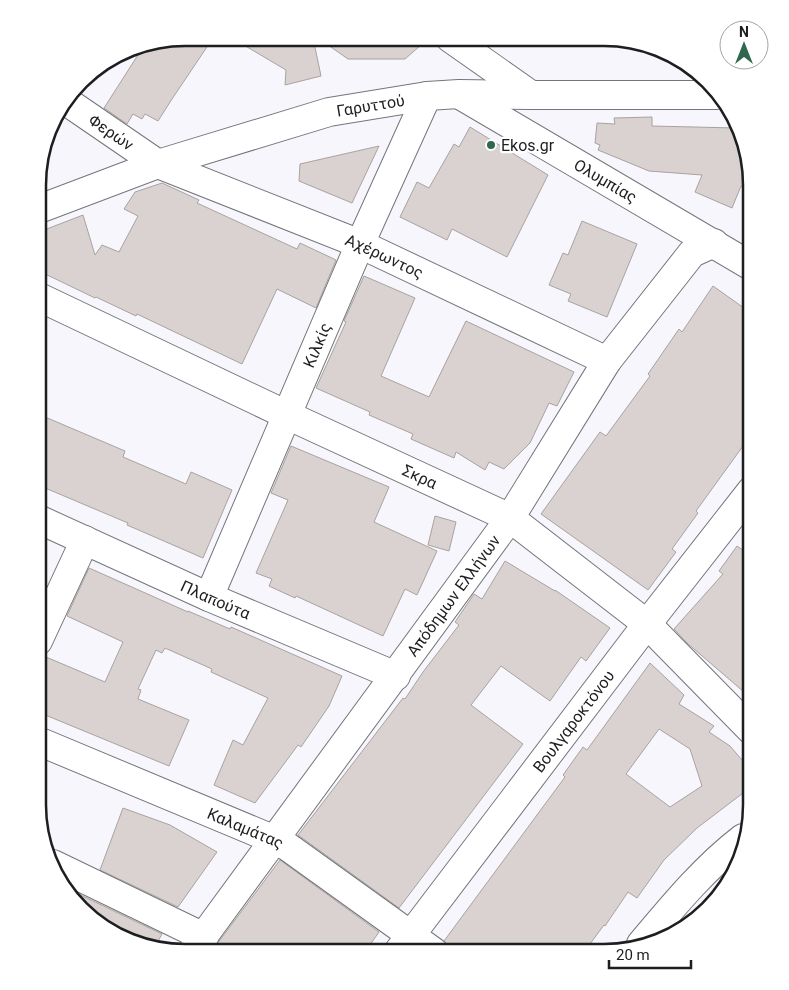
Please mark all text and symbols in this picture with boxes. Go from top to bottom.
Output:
north arrow [719,20,769,70]
text: N [739,24,749,40]
street label: Γαρυττού [335,91,406,121]
street label: Φερών [85,110,137,155]
place label: Ekos.gr [501,136,555,155]
marker: Ekos.gr [485,139,497,151]
street label: Ολυμπίας [571,155,640,207]
street label: Αχέρωντος [343,230,426,283]
street label: Κιλκίς [299,320,335,371]
street label: Σκρα [399,461,440,493]
street label: Απόδημων Ελλήνων [403,531,505,660]
street label: Πλαπούτα [178,576,253,623]
street label: Βουλγαροκτόνου [529,667,619,776]
street label: Καλαμάτας [204,804,287,853]
scale bar [609,938,692,970]
text: 20 m [616,946,650,964]

